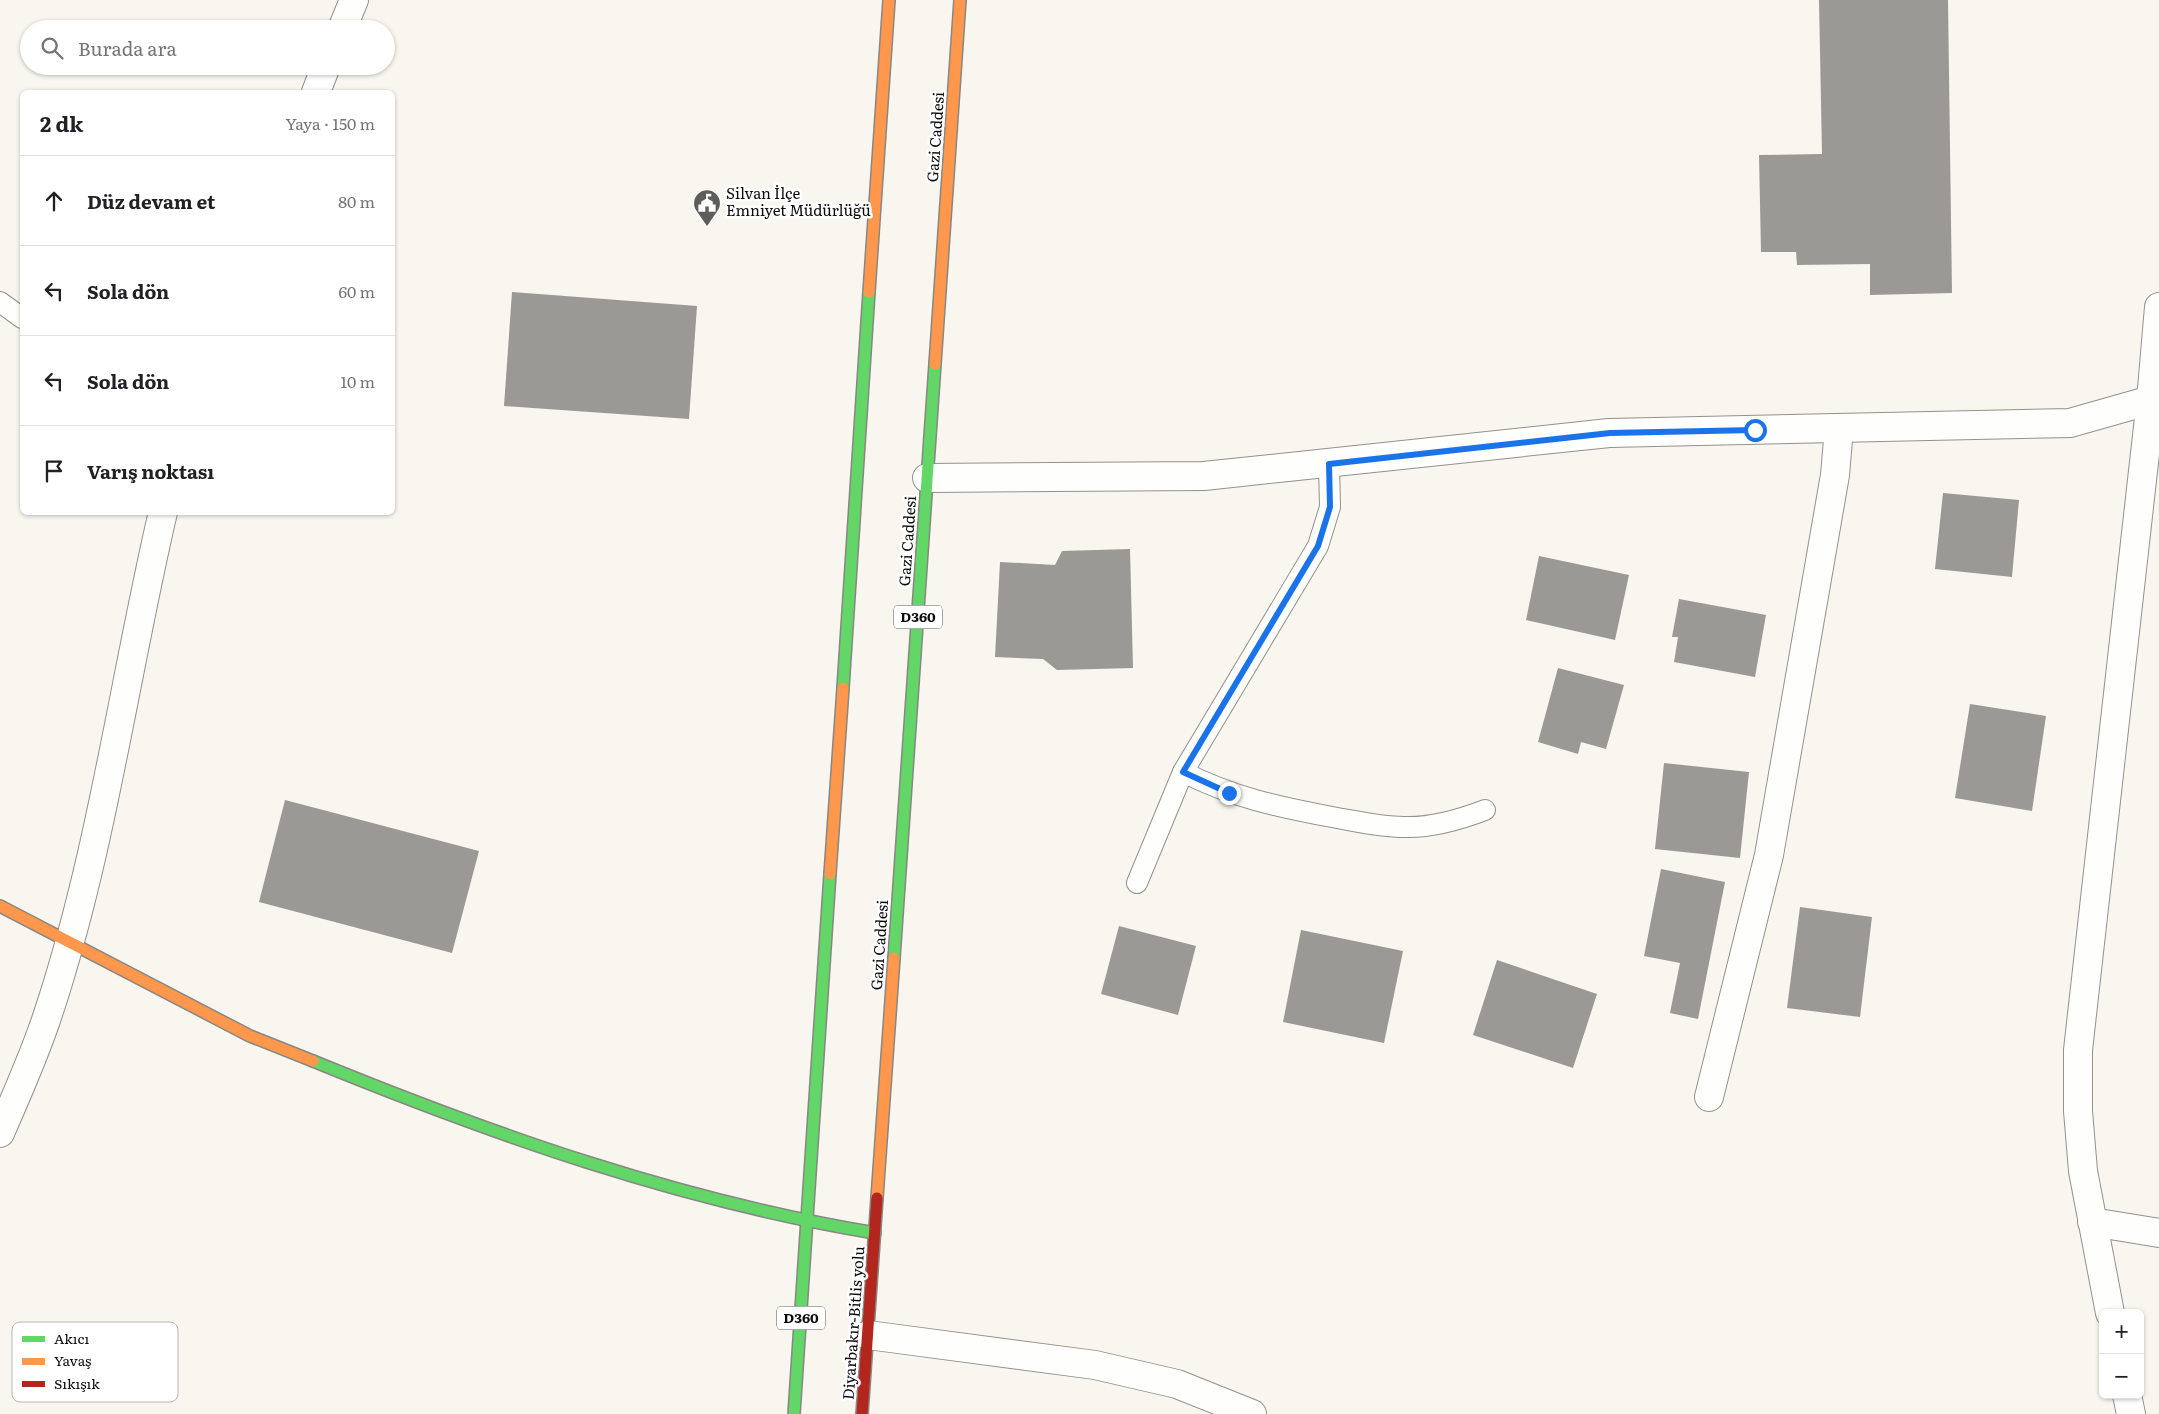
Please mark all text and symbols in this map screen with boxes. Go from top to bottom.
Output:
search box [20,20,395,75]
icon: search [38,34,66,62]
text: Burada ara [78,34,177,62]
street label: Gazi Caddesi [920,91,949,183]
text: 2 dk [40,107,83,138]
text: Yaya · 150 m [285,111,375,135]
place label: Silvan İlçe Emniyet Müdürlüğü [726,181,871,221]
icon: ahead [40,187,68,215]
text: Düz devam et [87,187,215,215]
public building icon: Silvan İlçe Emniyet Müdürlüğü [692,188,722,227]
text: 80 m [338,189,375,213]
icon: left [40,277,68,305]
text: Sola dön [87,277,169,305]
text: 60 m [338,279,375,303]
icon: left [40,367,68,395]
text: Sola dön [87,367,169,395]
text: 10 m [341,369,375,393]
route start [1744,419,1767,442]
icon: arrive [40,457,68,485]
text: Varış noktası [87,457,214,485]
street label: Gazi Caddesi [892,495,921,587]
road number: D360 [894,606,942,628]
route end [1218,782,1241,805]
street label: Gazi Caddesi [864,899,893,991]
street label: Diyarbakır-Bitlis yolu [836,1245,869,1401]
road number: D360 [777,1306,825,1330]
map controls [2099,1309,2144,1399]
button: + [2099,1309,2144,1354]
legend [12,1322,178,1402]
text: Akıcı [54,1328,89,1348]
text: Yavaş [54,1350,91,1370]
button: − [2099,1354,2144,1399]
text: Sıkışık [54,1373,100,1393]

